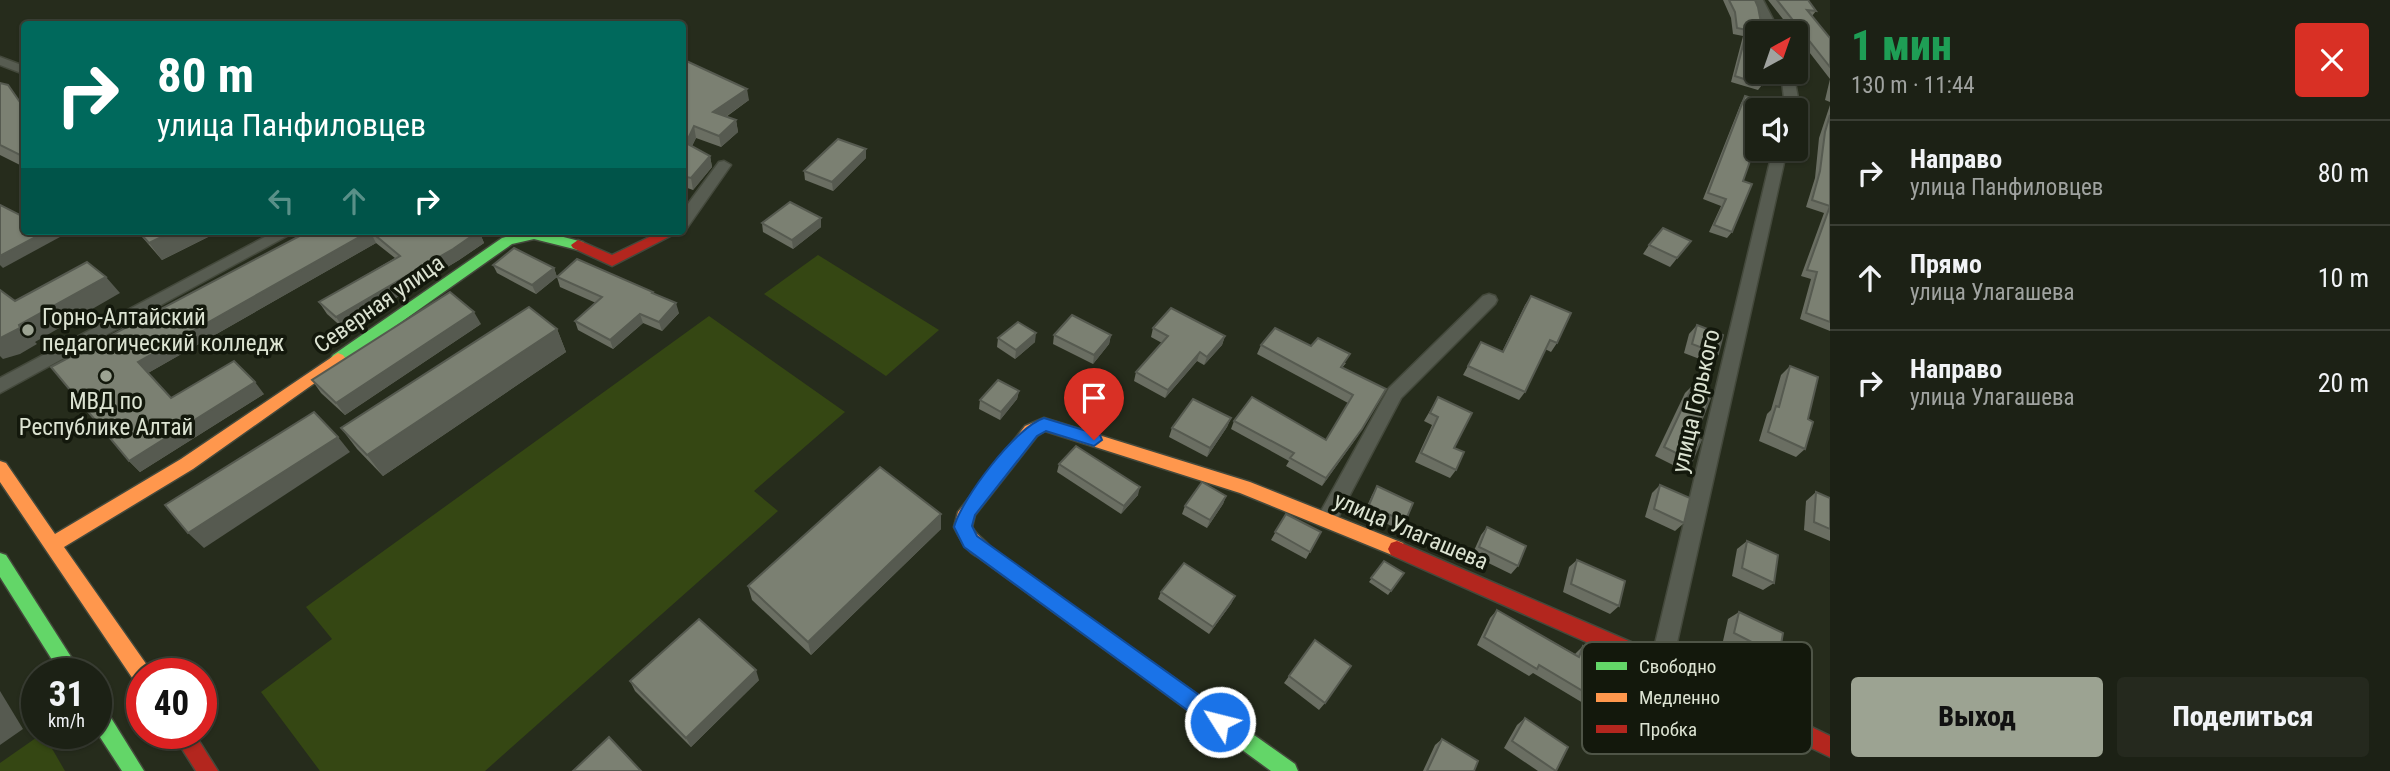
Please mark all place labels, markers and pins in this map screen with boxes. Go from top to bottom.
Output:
place label: Горно-Алтайский педагогический колледж [42,304,284,357]
marker: Горно-Алтайский педагогический колледж [20,322,36,338]
marker: МВД по Республике Алтай [98,368,114,384]
pin [1064,368,1124,440]
place label: МВД по Республике Алтай [19,388,193,441]

